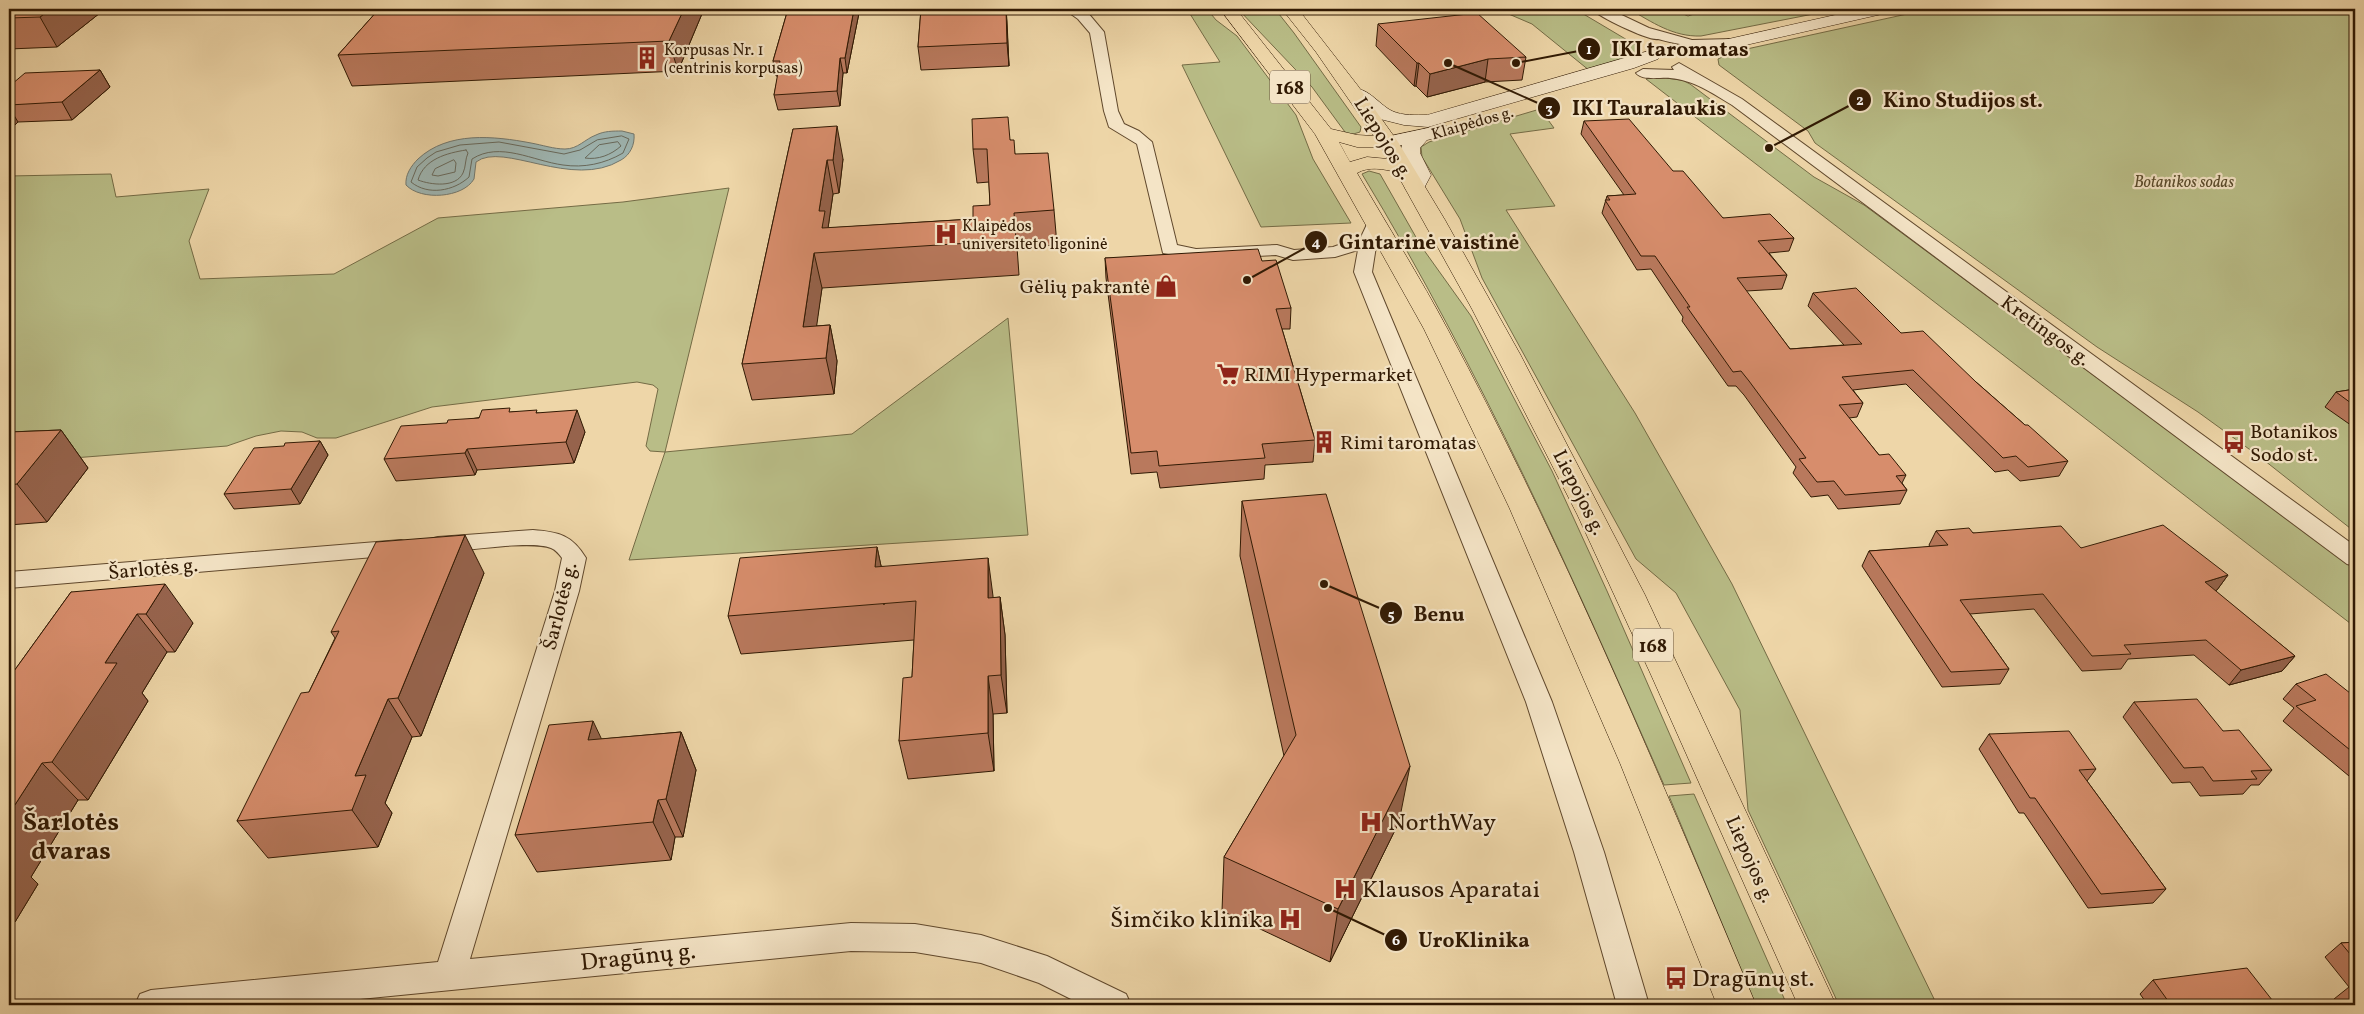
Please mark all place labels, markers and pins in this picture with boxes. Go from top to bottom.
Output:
callout: IKI taromatas [1577,31,1759,67]
place label: Korpusas Nr. 1 (centrinis korpusas) [664,40,803,80]
building icon: Korpusas Nr. 1 (centrinis korpusas) [634,45,660,71]
callout: Kino Studijos st. [1848,82,2053,118]
callout: IKI Tauralaukis [1537,90,1736,126]
place label: Klaipėdos universiteto ligoninė [962,216,1108,256]
hospital icon: Klaipėdos universiteto ligoninė [933,221,959,247]
callout: Gintarinė vaistinė [1304,224,1530,260]
shop icon: Gėlių pakrantė [1153,273,1179,299]
place label: Gėlių pakrantė [1020,274,1150,302]
supermarket icon: RIMI Hypermarket [1215,361,1241,387]
place label: RIMI Hypermarket [1244,362,1413,390]
place label: Botanikos Sodo st. [2250,419,2338,470]
building icon: Rimi taromatas [1311,429,1337,455]
bus stop icon: Botanikos Sodo st. [2221,429,2247,455]
place label: Rimi taromatas [1340,430,1476,458]
callout: Benu [1378,595,1474,631]
place label: NorthWay [1388,807,1496,841]
hospital icon: NorthWay [1358,809,1384,835]
place label: Klausos Aparatai [1362,874,1540,908]
hospital icon: Klausos Aparatai [1332,876,1358,902]
place label: Šimčiko klinika [1110,904,1274,938]
hospital icon: Šimčiko klinika [1277,906,1303,932]
callout: UroKlinika [1383,922,1540,958]
place label: Dragūnų st. [1692,963,1814,997]
bus stop icon: Dragūnų st. [1663,965,1689,991]

